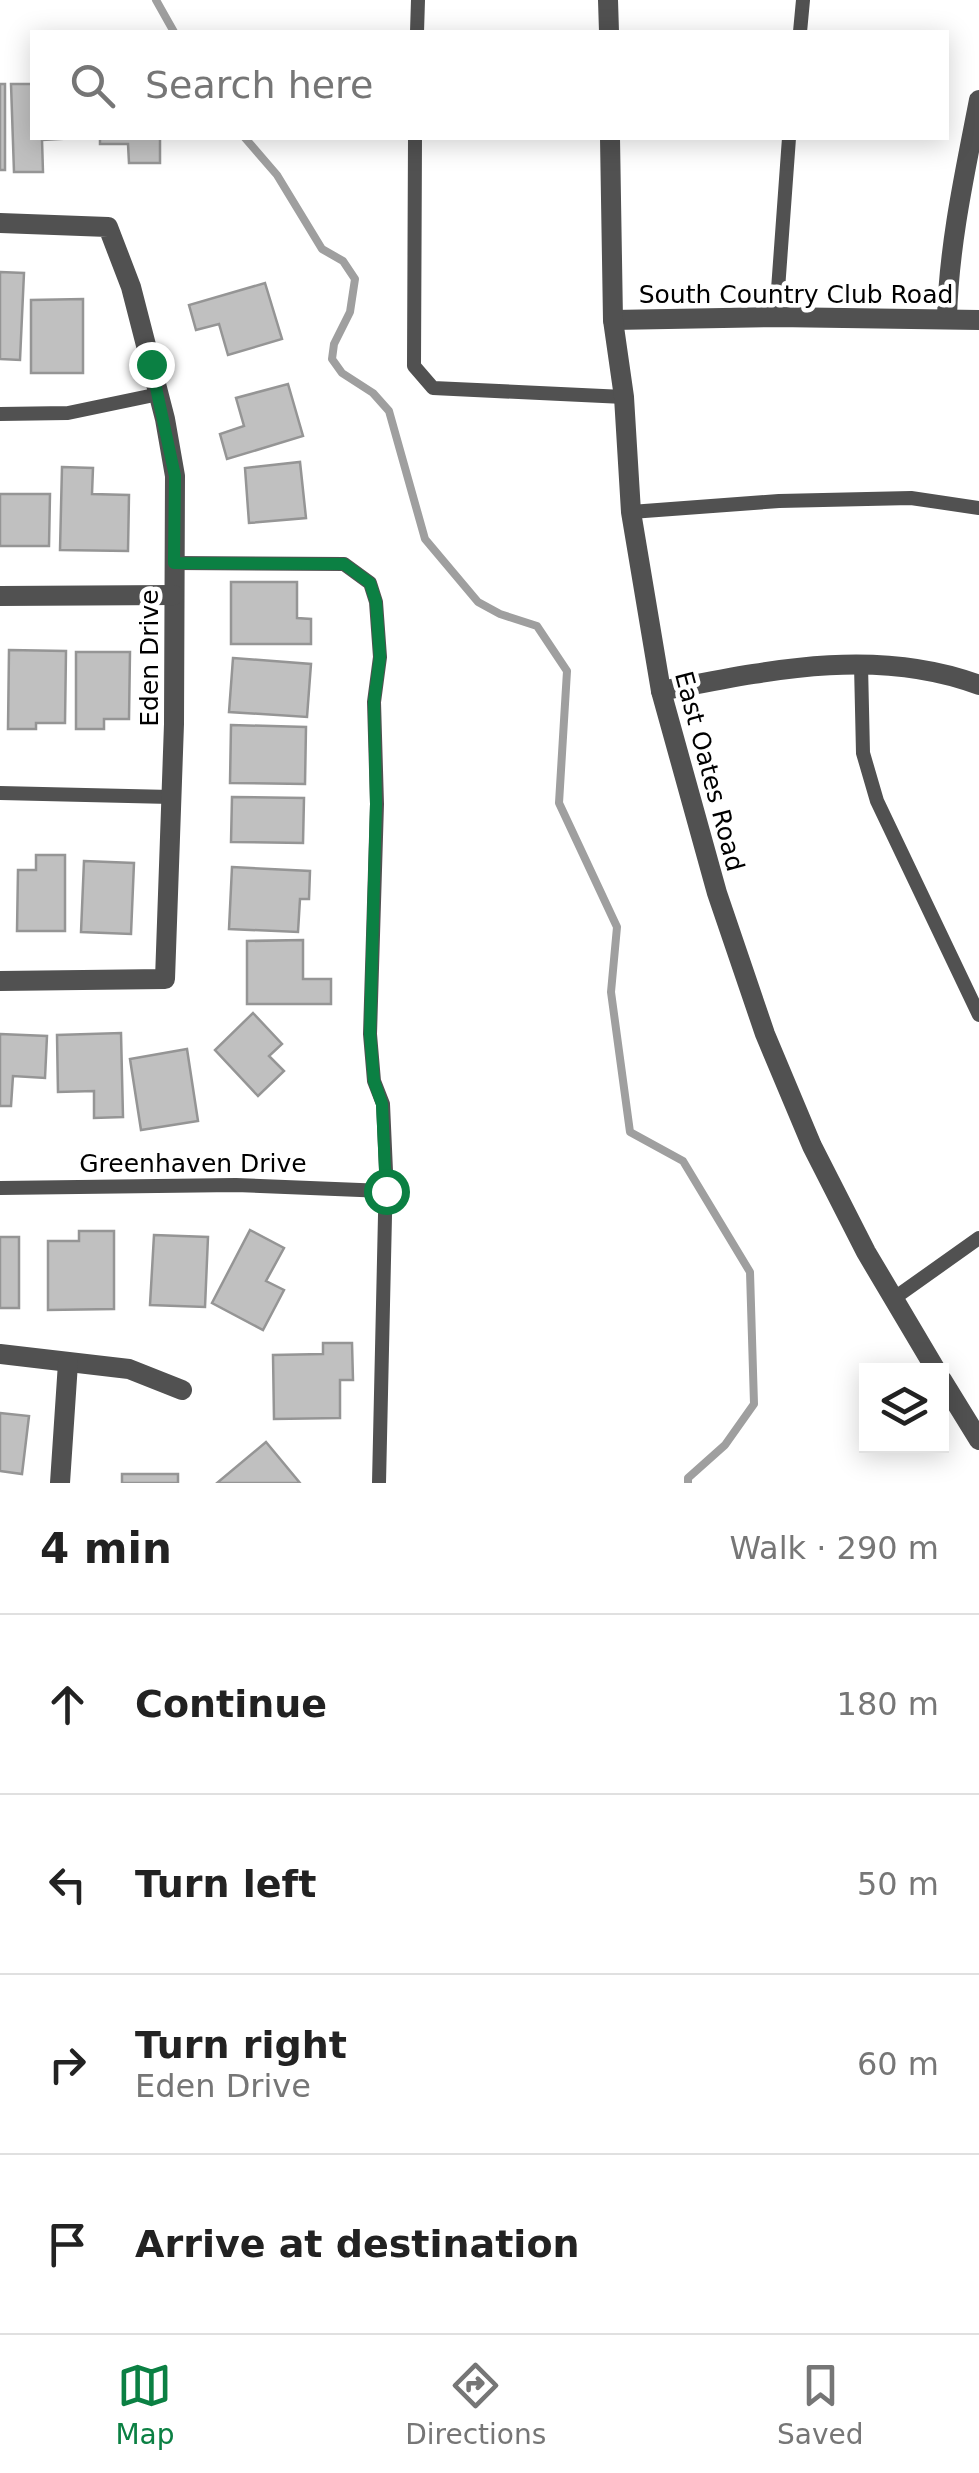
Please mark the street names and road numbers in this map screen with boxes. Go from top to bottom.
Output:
street label: South Country Club Road [639,280,953,309]
street label: Eden Drive [135,589,164,727]
street label: East Oates Road [669,668,750,874]
street label: Greenhaven Drive [79,1149,307,1178]

